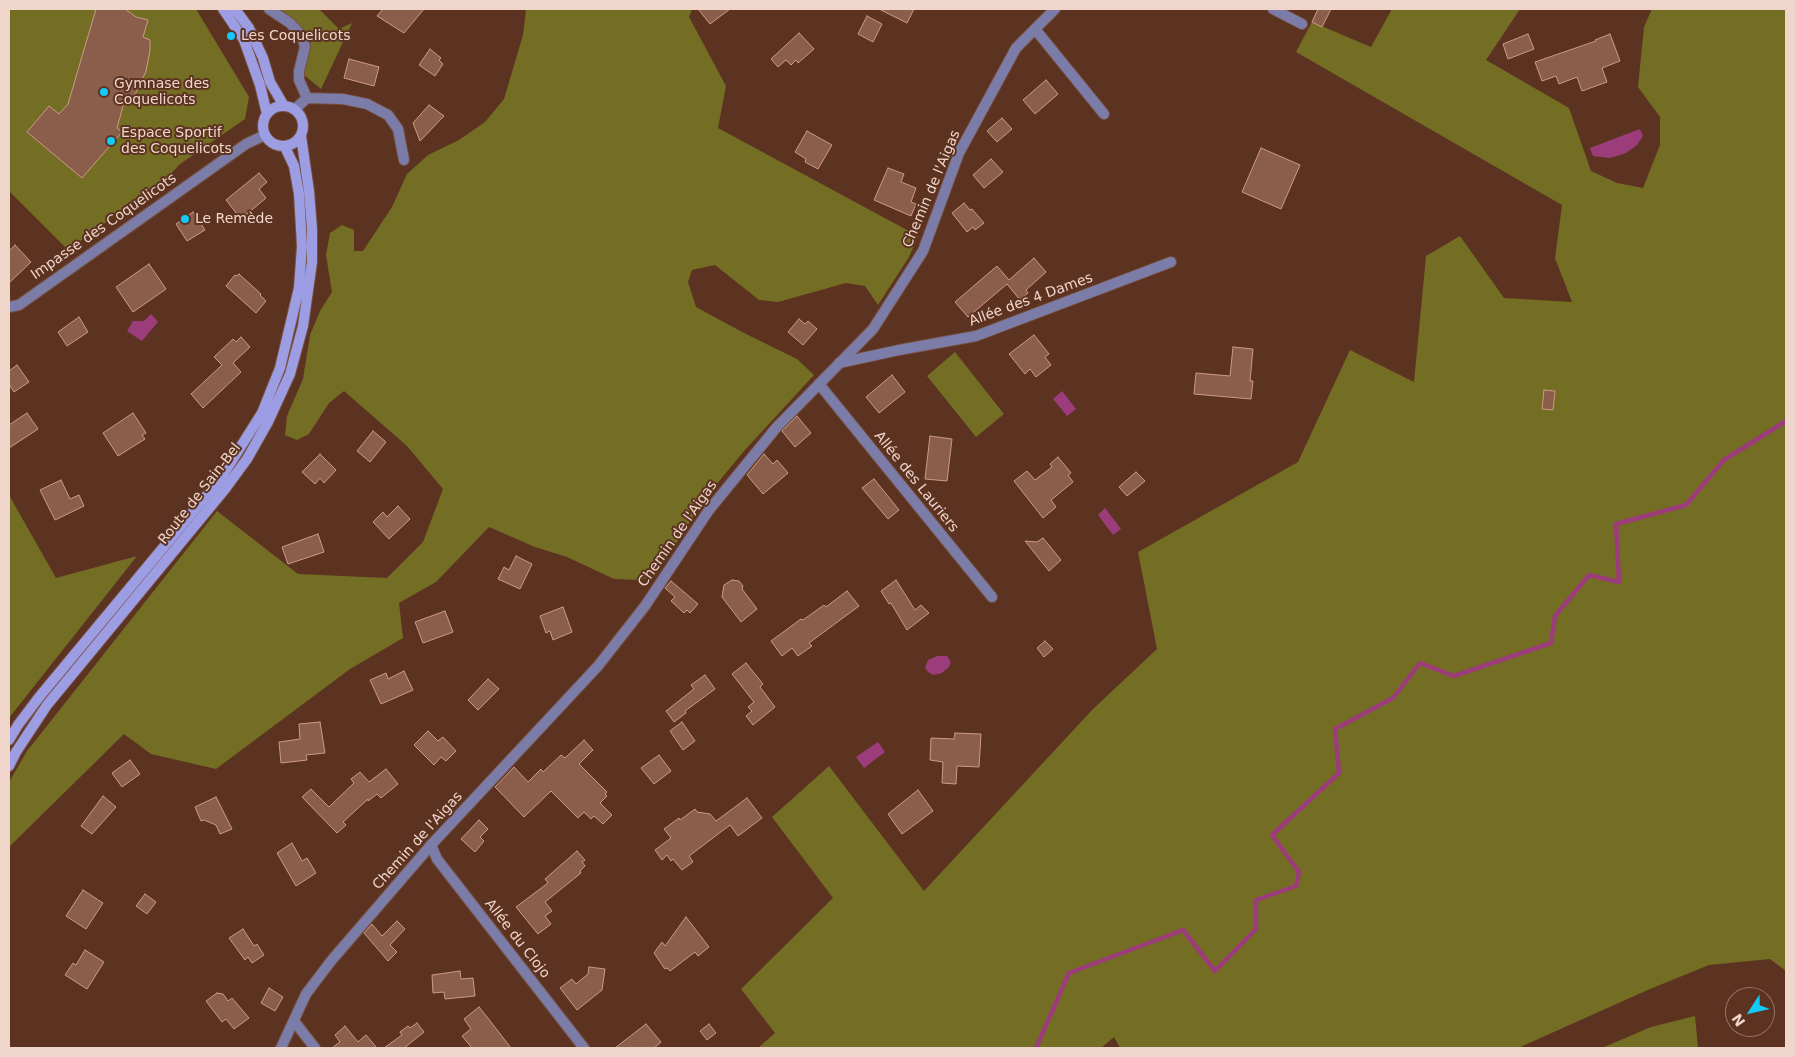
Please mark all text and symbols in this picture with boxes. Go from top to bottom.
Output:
place label: Les Coquelicots [241,28,350,44]
marker: Les Coquelicots [225,30,237,42]
place label: Gymnase des Coquelicots [114,76,209,108]
marker: Gymnase des Coquelicots [98,86,110,98]
place label: Espace Sportif des Coquelicots [121,125,232,158]
street label: Chemin de l'Aigas [900,128,964,250]
marker: Espace Sportif des Coquelicots [105,135,117,147]
street label: Impasse des Coquelicots [28,170,180,284]
place label: Le Remède [195,211,273,227]
marker: Le Remède [179,213,191,225]
street label: Allée des 4 Dames [967,270,1095,330]
street label: Allée des Lauriers [870,428,962,536]
street label: Route de Sain-Bel [155,440,245,548]
street label: Chemin de l'Aigas [635,478,721,590]
street label: Chemin de l'Aigas [370,789,466,893]
street label: Allée du Clojo [481,896,553,982]
north arrow [1725,987,1775,1037]
text: N [1729,1011,1748,1029]

